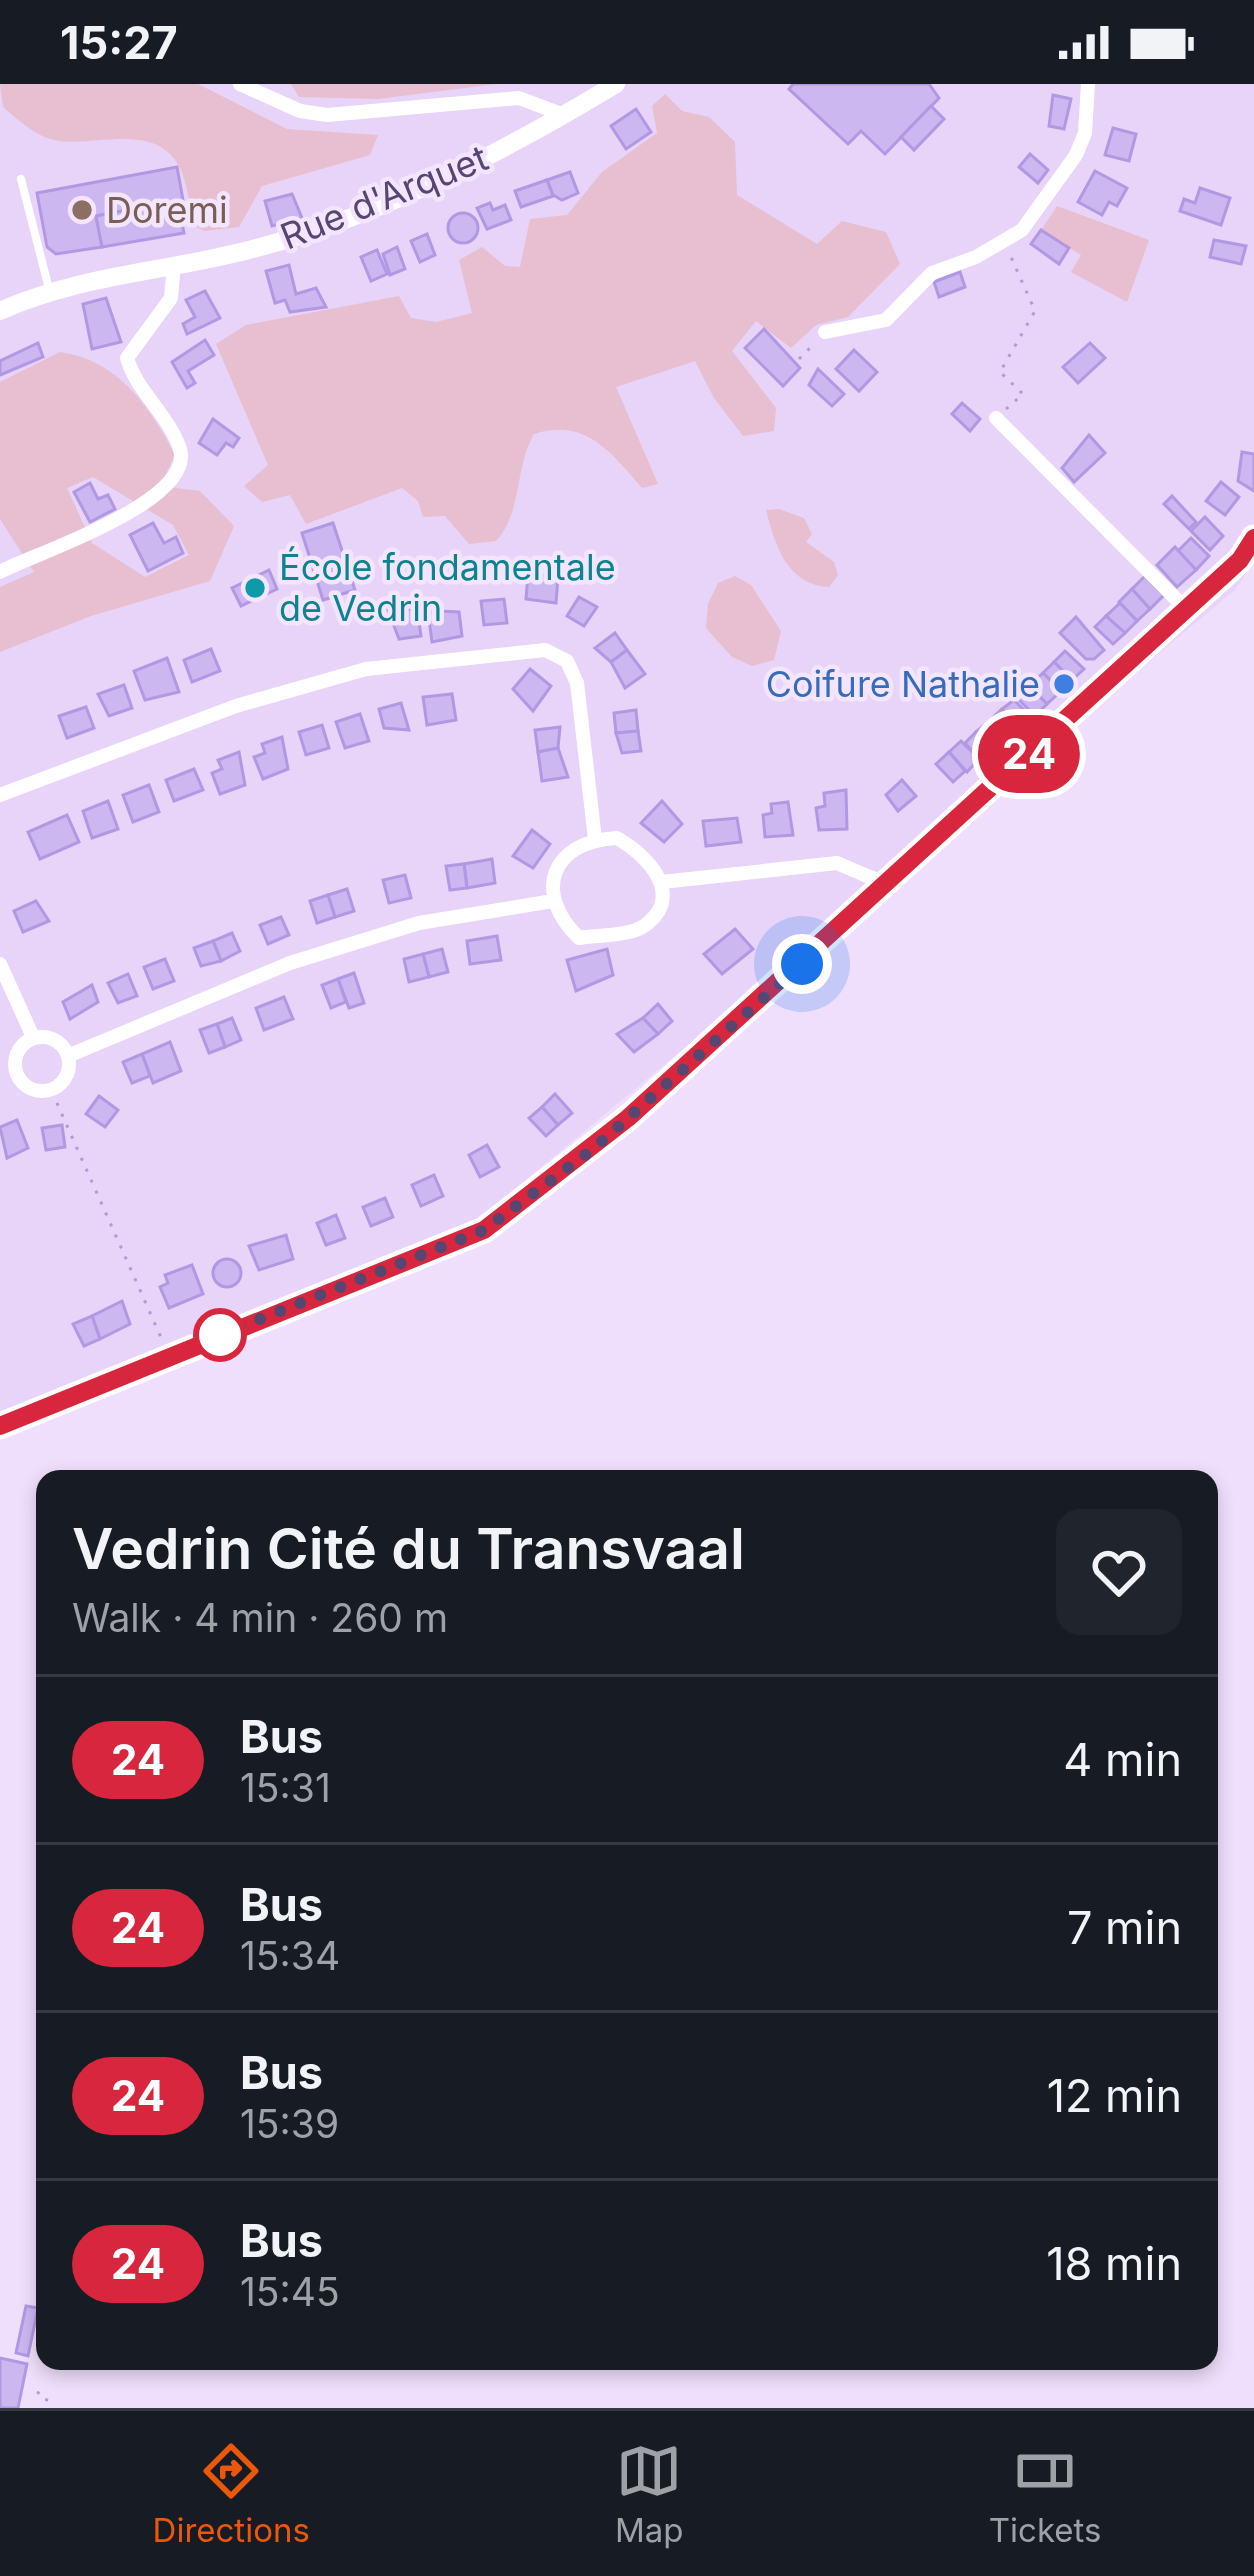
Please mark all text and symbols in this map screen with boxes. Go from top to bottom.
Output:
text: 15:27 [60,15,178,70]
street label: Rue d'Arquet [274,135,494,259]
place label: Doremi [106,188,228,232]
marker: Doremi [69,197,95,223]
place label: École fondamentale de Vedrin [279,545,616,630]
marker: École fondamentale de Vedrin [242,575,268,601]
place label: Coifure Nathalie [766,662,1040,706]
marker: Coifure Nathalie [1051,671,1077,697]
line badge: 24 [975,715,1083,793]
text: 24 [1002,728,1056,779]
your location [772,934,832,994]
unlabelled marker [195,1310,245,1360]
button: heart [1056,1509,1182,1635]
text: Vedrin Cité du Transvaal [72,1514,745,1583]
text: Walk · 4 min · 260 m [72,1594,448,1641]
text: Bus [240,1709,323,1764]
text: 4 min [1063,1732,1182,1787]
text: 24 [111,1734,165,1785]
text: 15:31 [240,1764,331,1811]
text: Bus [240,1877,323,1932]
text: 7 min [1067,1900,1182,1955]
text: 24 [111,1902,165,1953]
text: 15:34 [240,1932,340,1979]
text: Bus [240,2045,323,2100]
text: 12 min [1047,2068,1182,2123]
text: 24 [111,2070,165,2121]
text: 15:39 [240,2100,339,2147]
text: Bus [240,2213,323,2268]
text: 18 min [1046,2236,1182,2291]
text: 24 [111,2238,165,2289]
text: 15:45 [240,2268,340,2315]
tab: Directions [153,2438,310,2550]
tab: Map [615,2438,684,2550]
tab: Tickets [989,2438,1101,2550]

